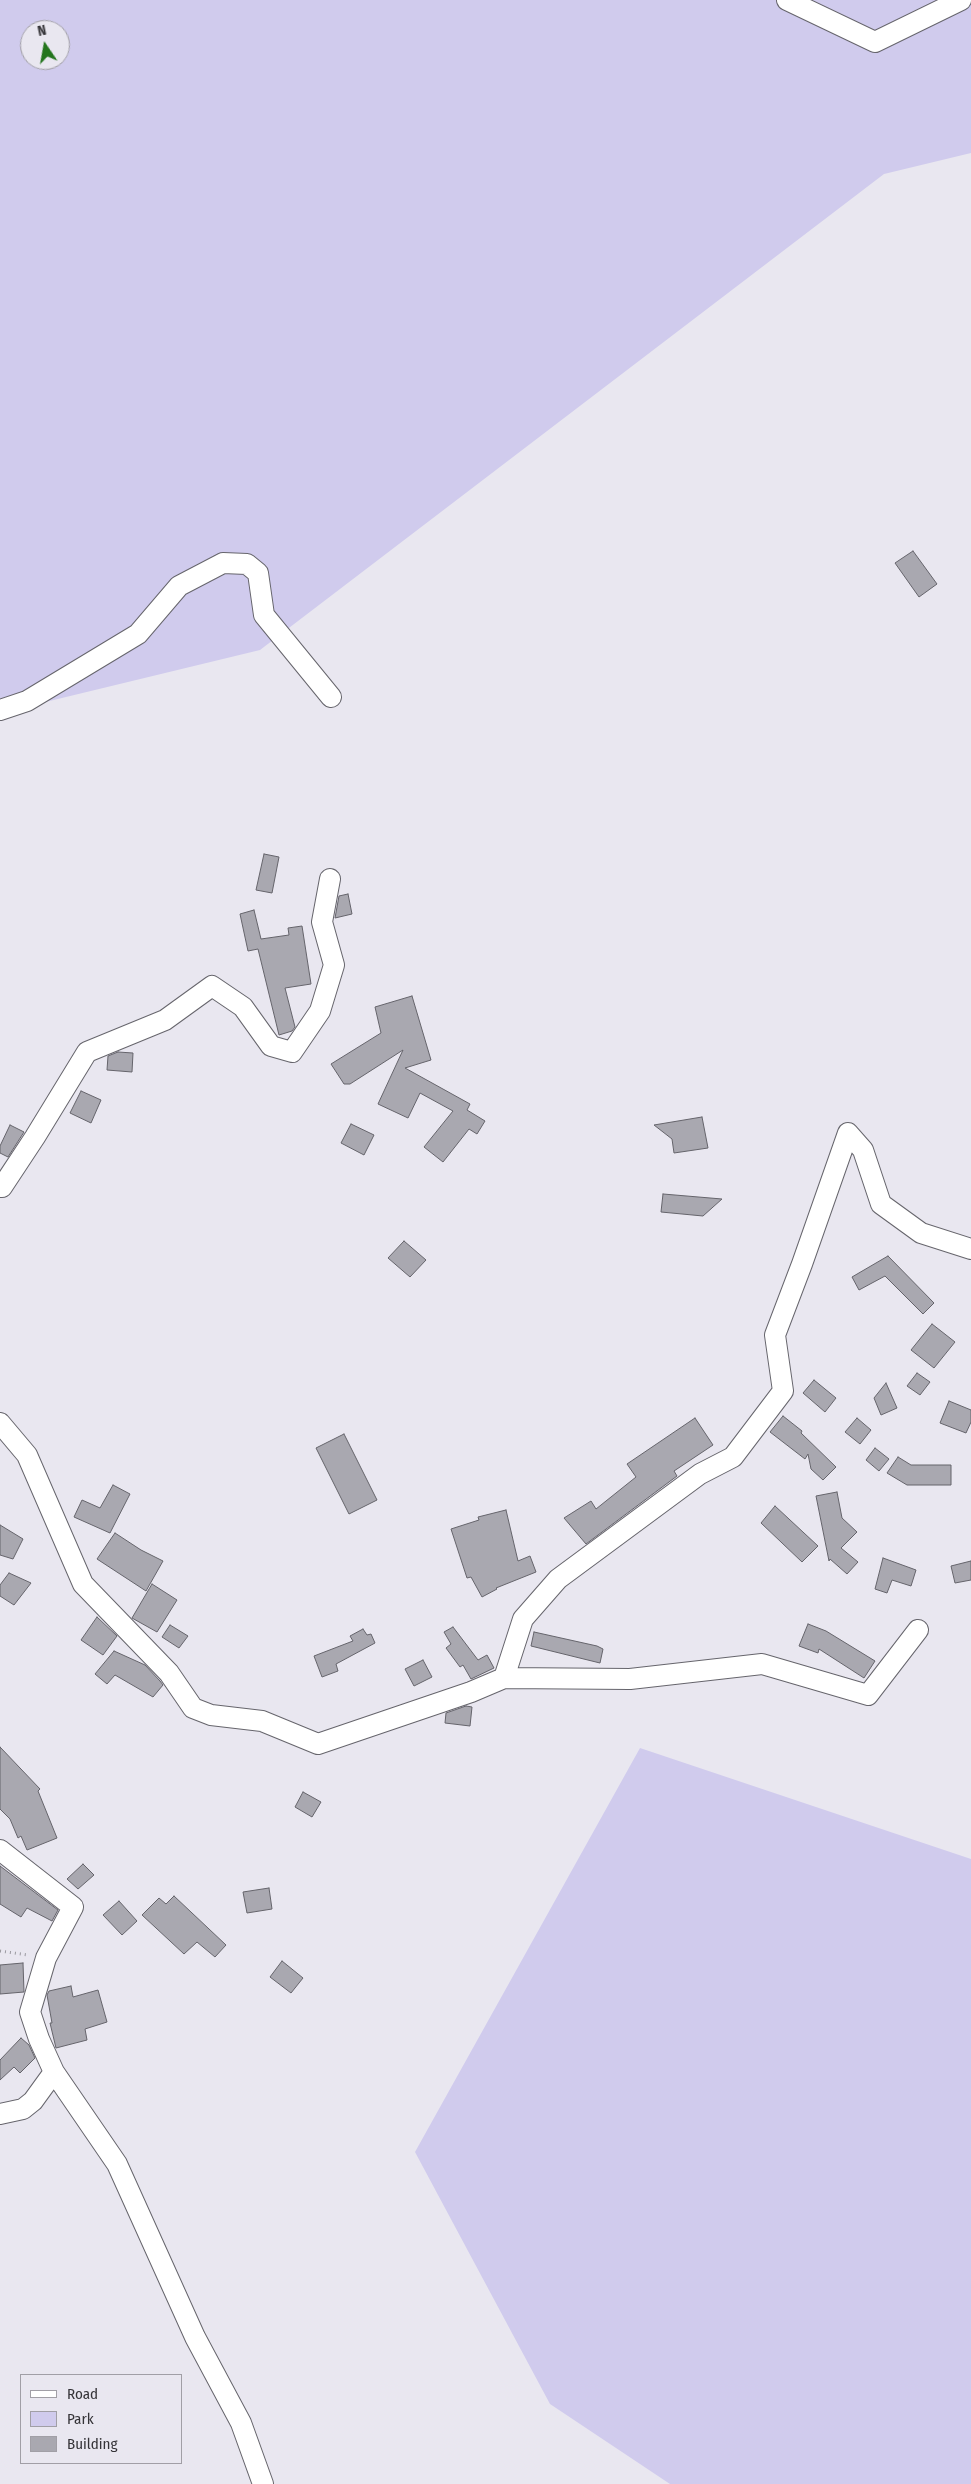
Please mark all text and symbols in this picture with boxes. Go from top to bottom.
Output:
north arrow [20,20,70,70]
text: N [36,22,48,40]
legend [20,2374,182,2464]
text: Road [67,2385,98,2403]
text: Park [67,2410,94,2428]
text: Building [67,2435,118,2453]

